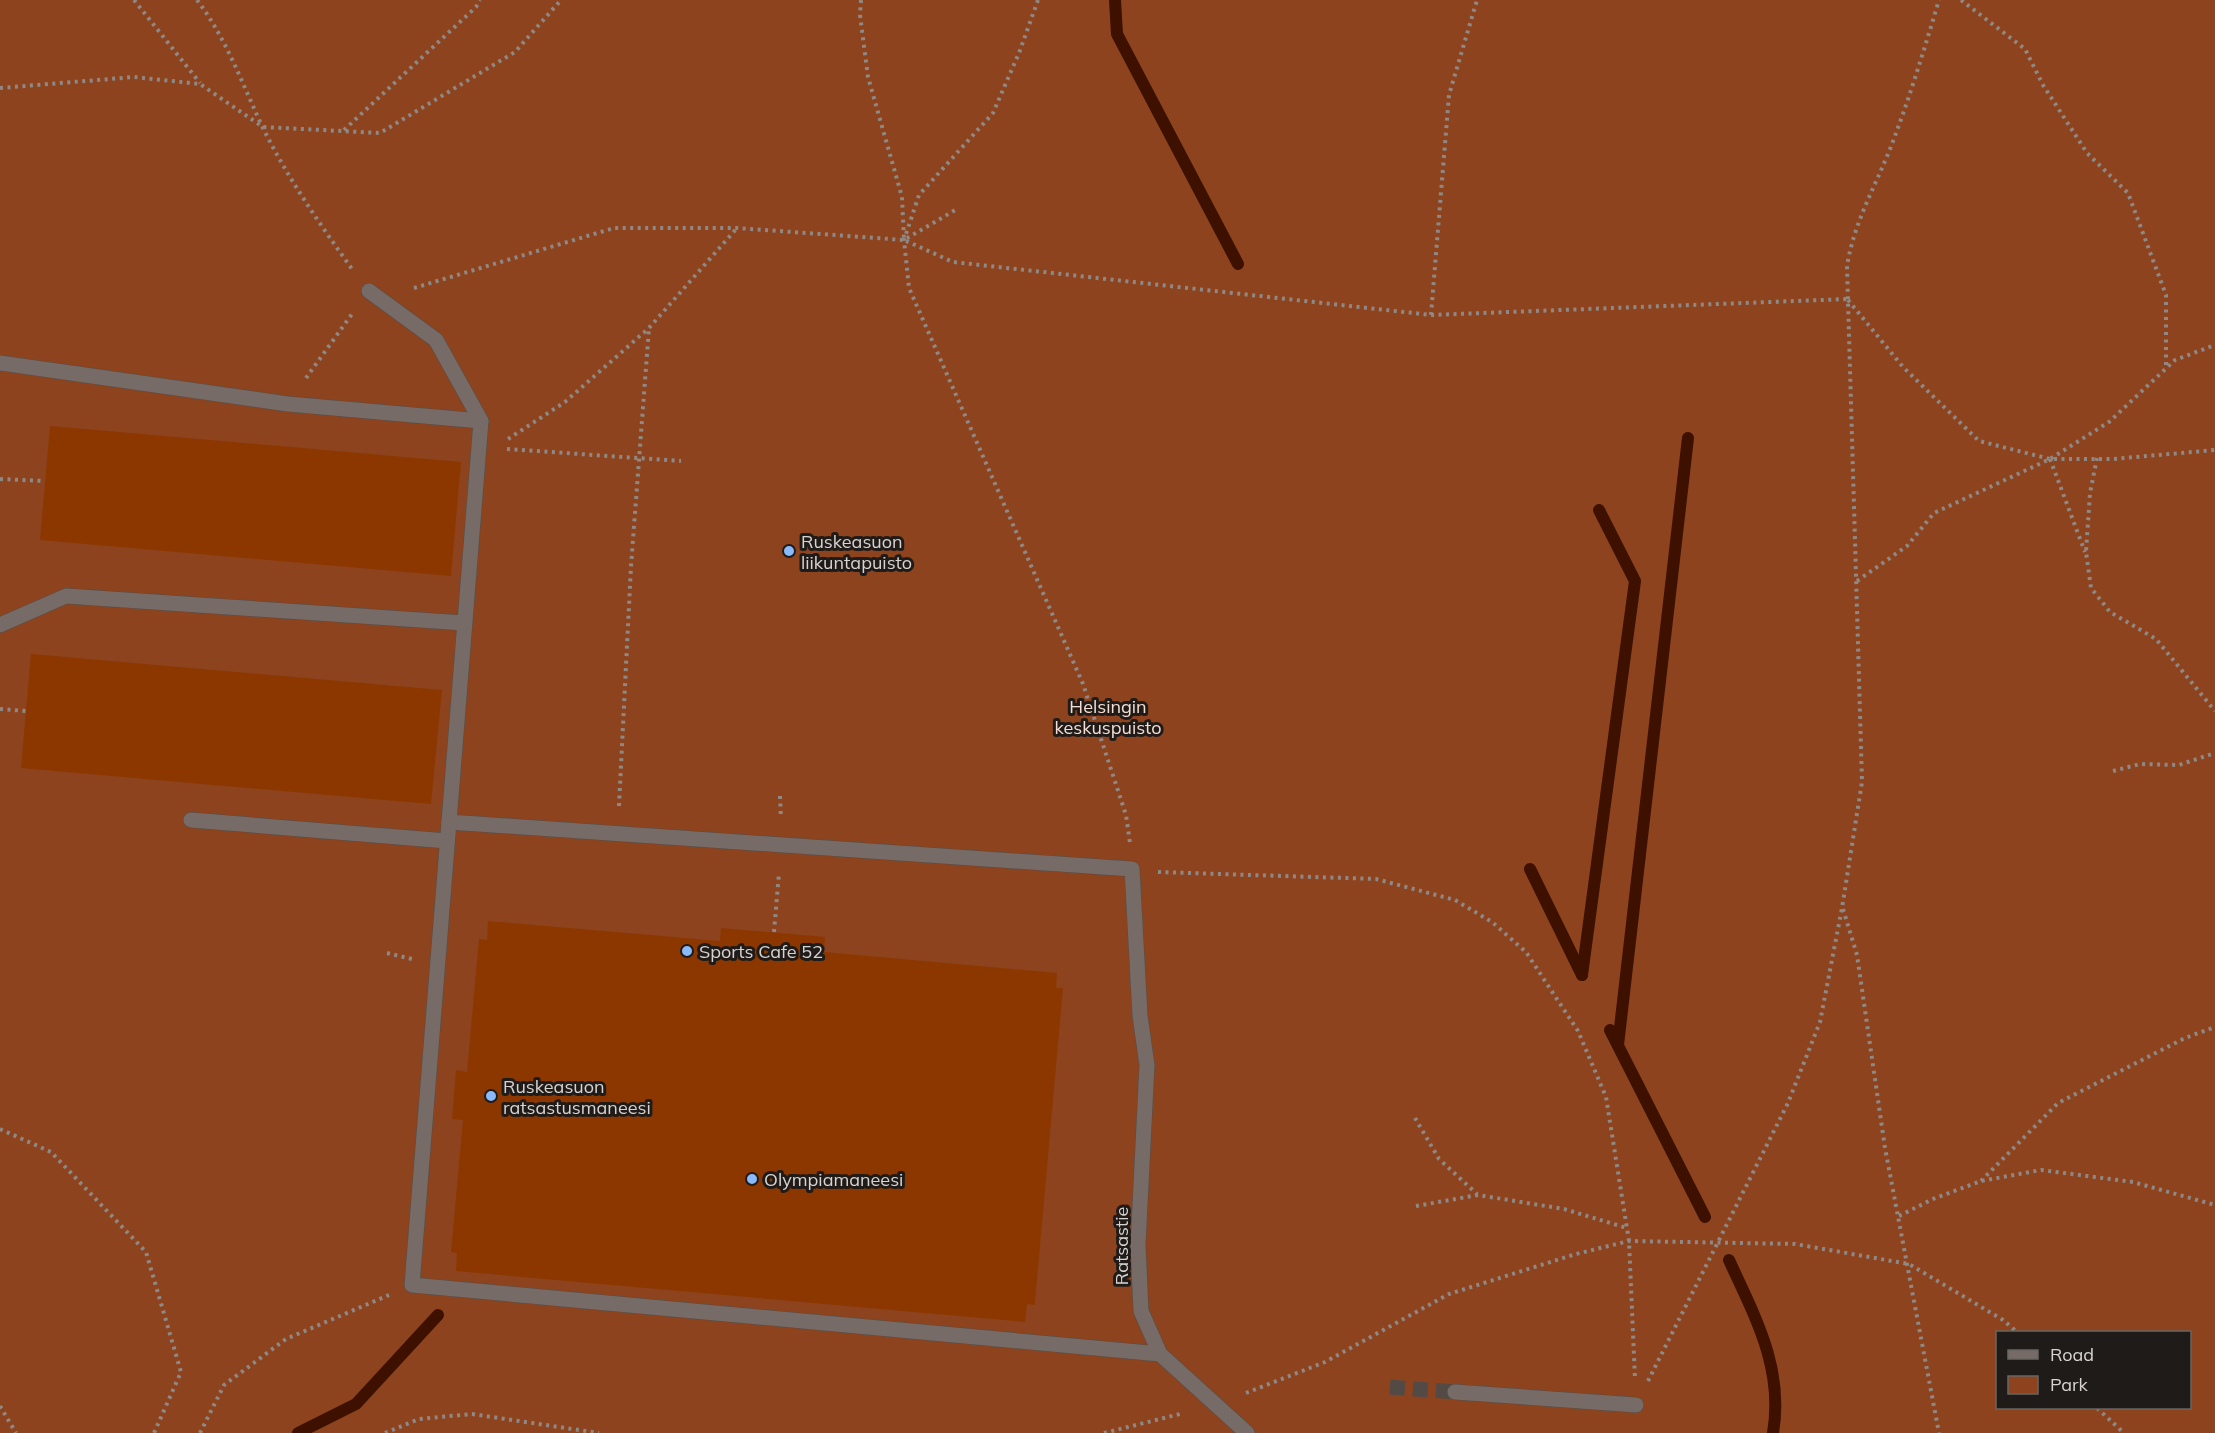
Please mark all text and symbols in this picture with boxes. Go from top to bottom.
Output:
place label: Ruskeasuon liikuntapuisto [801,530,912,574]
marker: Ruskeasuon liikuntapuisto [782,544,796,558]
park label: Helsingin keskuspuisto [1054,695,1162,739]
place label: Sports Cafe 52 [699,940,823,963]
marker: Sports Cafe 52 [680,944,694,958]
place label: Ruskeasuon ratsastusmaneesi [503,1075,651,1119]
marker: Ruskeasuon ratsastusmaneesi [484,1089,498,1103]
place label: Olympiamaneesi [764,1168,903,1191]
marker: Olympiamaneesi [745,1172,759,1186]
street label: Ratsastie [1110,1207,1133,1285]
legend [1996,1331,2191,1409]
text: Road [2050,1343,2094,1366]
text: Park [2050,1373,2089,1396]

